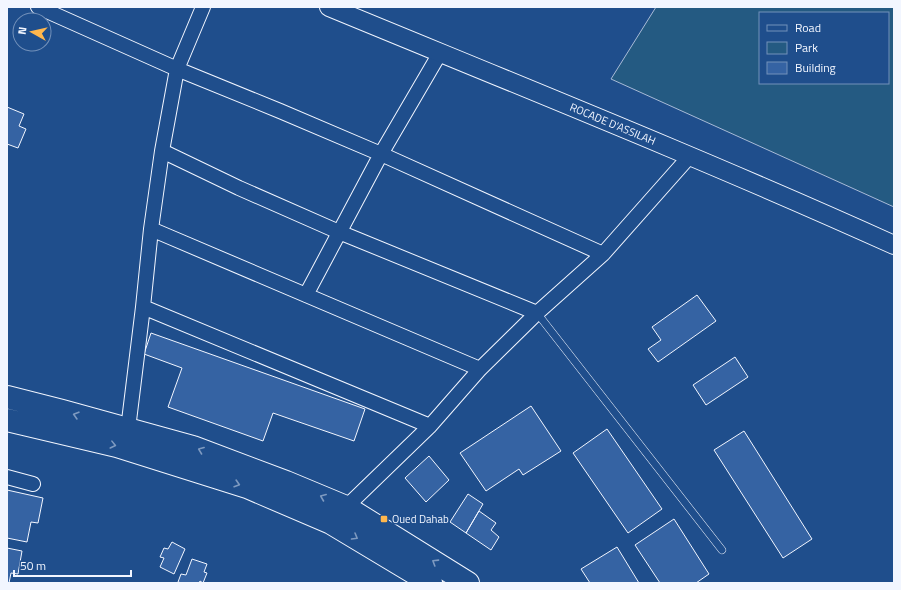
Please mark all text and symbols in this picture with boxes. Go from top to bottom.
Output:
north arrow [12,12,52,52]
legend [759,12,889,84]
text: Road [795,18,821,37]
text: N [14,26,31,35]
text: Park [795,38,818,57]
text: Building [795,58,836,77]
street label: ROCADE D'ASSILAH [568,99,658,149]
one-way arrow [73,411,80,420]
one-way arrow [110,441,116,449]
one-way arrow [198,447,205,455]
one-way arrow [233,479,240,488]
one-way arrow [319,494,326,502]
place label: Oued Dahab [392,511,449,527]
marker: Oued Dahab [379,514,389,524]
one-way arrow [351,533,358,540]
scale bar [14,552,131,578]
text: 50 m [20,556,46,575]
one-way arrow [432,560,439,567]

